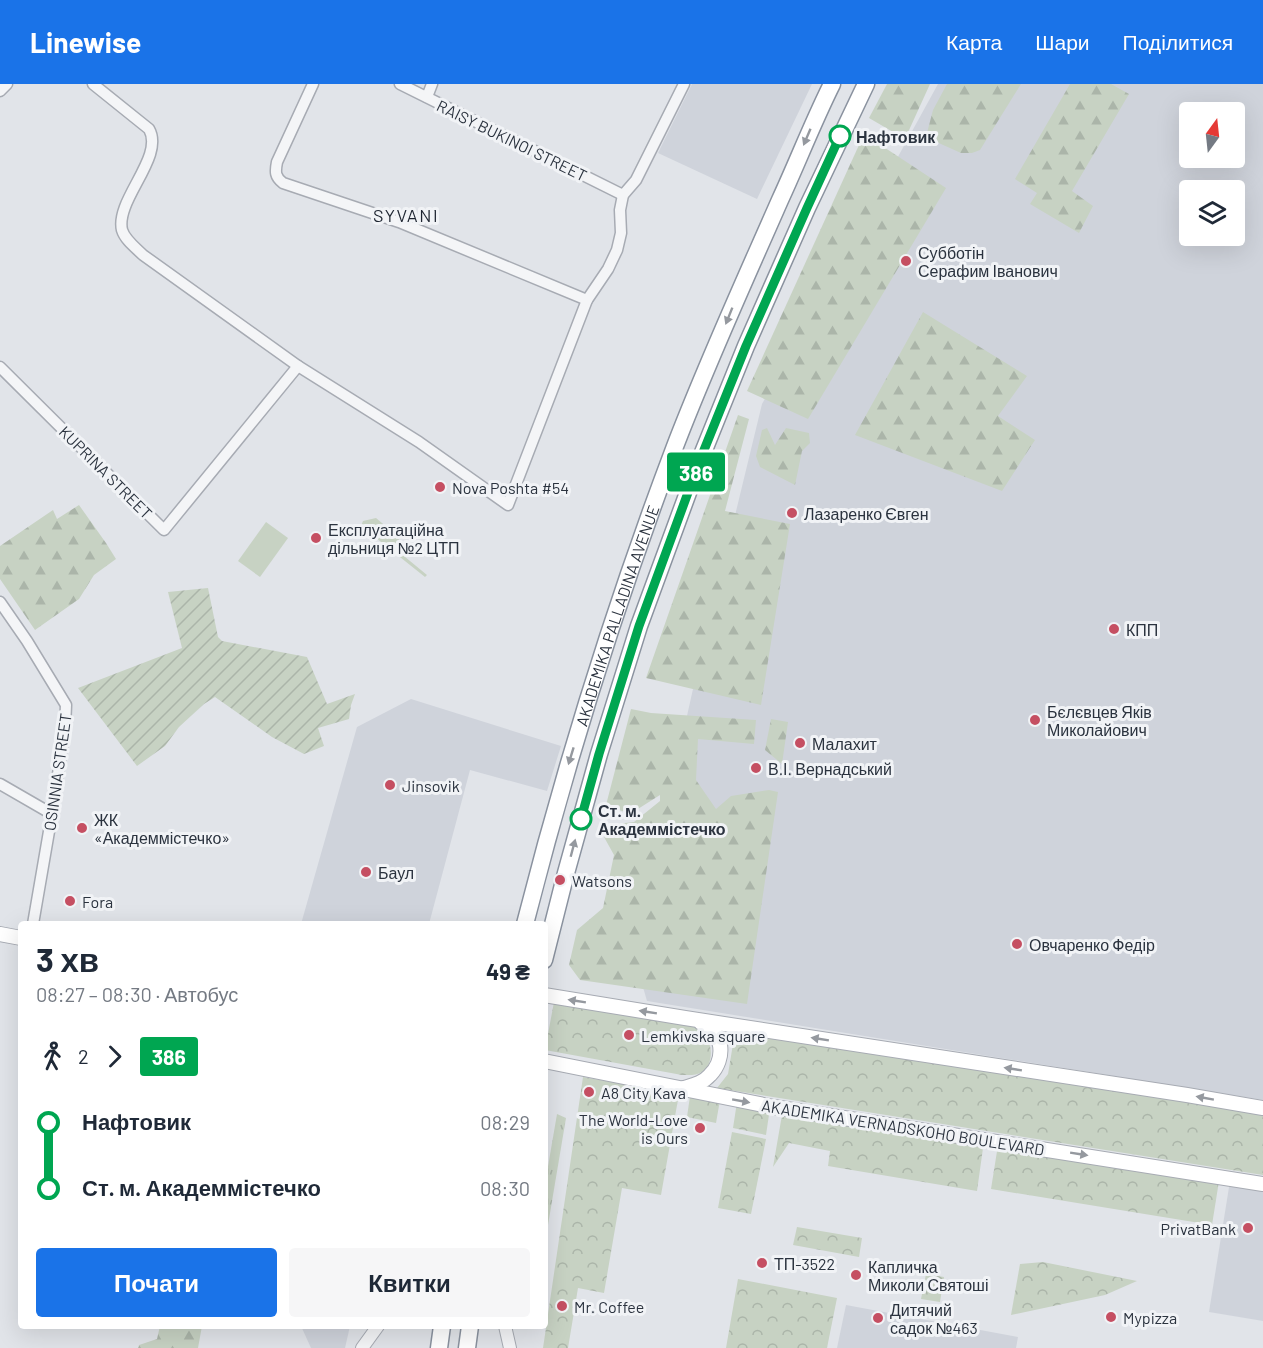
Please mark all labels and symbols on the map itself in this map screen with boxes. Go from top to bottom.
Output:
street label: RAISY BUKINOI STREET [434,95,590,185]
north arrow [1179,102,1245,168]
marker: Нафтовик [829,125,851,147]
place label: Нафтовик [856,127,936,146]
one-way arrow [802,128,811,146]
district label: SYVANI [373,204,439,226]
place label: Субботін Серафим Іванович [918,243,1058,280]
marker: Субботін Серафим Іванович [899,254,913,268]
one-way arrow [724,307,734,325]
street label: KUPRINA STREET [56,422,156,522]
line badge: 386 [662,452,730,492]
place label: Nova Poshta #54 [452,478,569,497]
marker: Nova Poshta #54 [433,480,447,494]
street label: AKADEMIKA PALLADINA AVENUE [571,502,662,728]
place label: Лазаренко Євген [804,504,929,523]
marker: Лазаренко Євген [785,506,799,520]
place label: Експлуатаційна дільниця №2 ЦТП [328,520,459,557]
marker: Експлуатаційна дільниця №2 ЦТП [309,531,323,545]
place label: КПП [1126,620,1158,639]
marker: КПП [1107,622,1121,636]
place label: Бєлєвцев Яків Миколайович [1047,702,1152,739]
street label: OSINNIA STREET [39,712,75,832]
marker: Бєлєвцев Яків Миколайович [1028,713,1042,727]
place label: Малахит [812,734,878,753]
marker: Малахит [793,736,807,750]
one-way arrow [566,747,575,765]
place label: В.І. Вернадський [768,759,892,778]
marker: В.І. Вернадський [749,761,763,775]
place label: Jinsovik [402,776,460,795]
marker: Jinsovik [383,778,397,792]
place label: Ст. м. Академмістечко [598,801,726,838]
marker: Ст. м. Академмістечко [570,808,592,830]
place label: ЖК «Академмістечко» [94,810,230,847]
marker: ЖК «Академмістечко» [75,821,89,835]
one-way arrow [569,839,578,857]
place label: Баул [378,863,414,882]
marker: Баул [359,865,373,879]
place label: Watsons [572,871,632,890]
marker: Watsons [553,873,567,887]
place label: Fora [82,892,113,911]
marker: Fora [63,894,77,908]
place label: Овчаренко Федір [1029,935,1155,954]
marker: Овчаренко Федір [1010,937,1024,951]
one-way arrow [568,996,587,1005]
one-way arrow [638,1008,657,1017]
place label: Lemkivska square [641,1026,766,1045]
marker: Lemkivska square [622,1028,636,1042]
one-way arrow [810,1034,829,1043]
one-way arrow [1003,1064,1022,1073]
place label: A8 City Kava [601,1083,686,1102]
marker: A8 City Kava [582,1085,596,1099]
one-way arrow [1196,1094,1215,1103]
street label: AKADEMIKA VERNADSKOHO BOULEVARD [760,1095,1046,1159]
one-way arrow [732,1097,751,1106]
place label: The World-Love is Ours [579,1110,688,1147]
marker: The World-Love is Ours [693,1121,707,1135]
one-way arrow [1069,1150,1088,1159]
place label: PrivatBank [1161,1219,1236,1238]
marker: PrivatBank [1241,1221,1255,1235]
place label: ТП-3522 [774,1254,835,1273]
marker: ТП-3522 [755,1256,769,1270]
place label: Капличка Миколи Святоші [868,1257,988,1294]
marker: Капличка Миколи Святоші [849,1268,863,1282]
place label: Mr. Coffee [574,1297,644,1316]
marker: Mr. Coffee [555,1299,569,1313]
place label: Дитячий садок №463 [890,1300,978,1337]
place label: Mypizza [1123,1308,1177,1327]
marker: Mypizza [1104,1310,1118,1324]
marker: Дитячий садок №463 [871,1311,885,1325]

